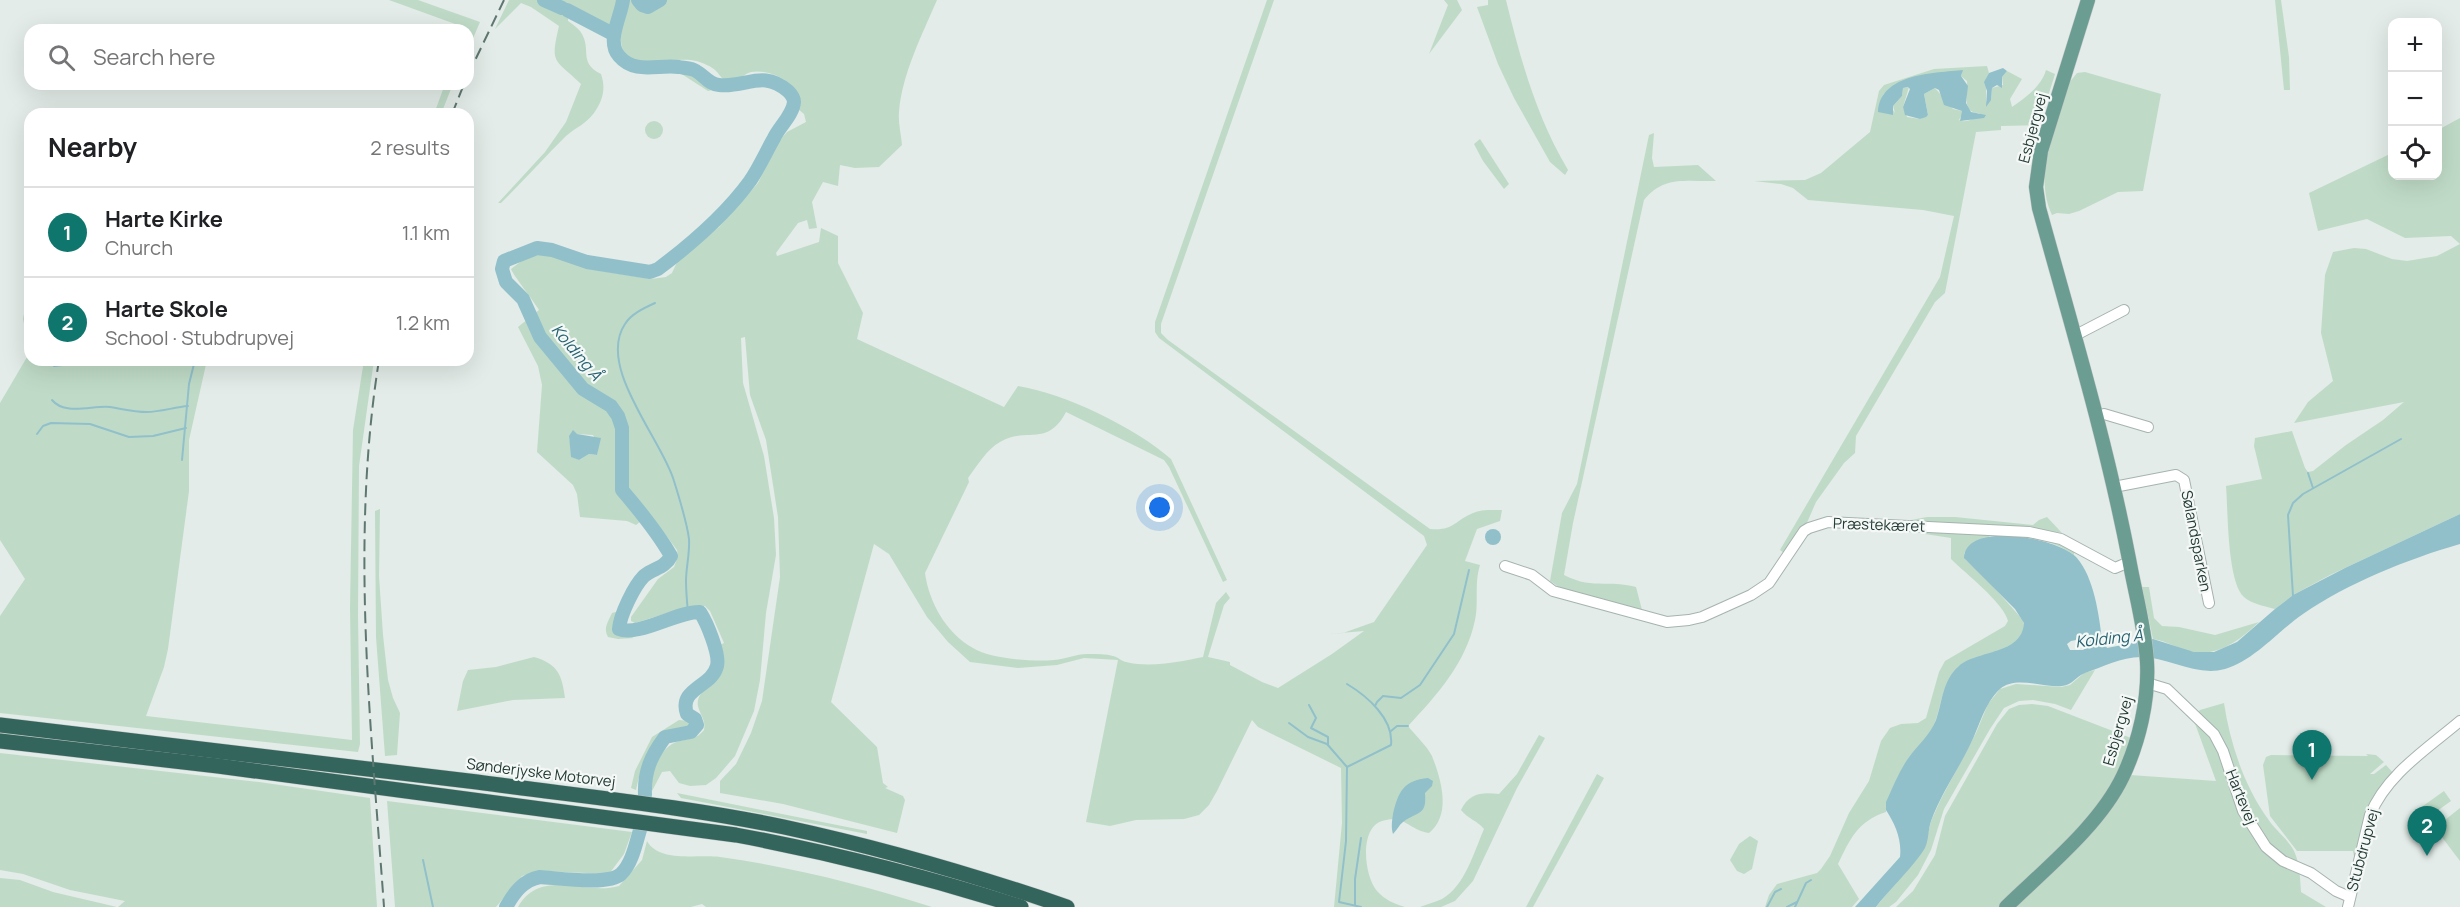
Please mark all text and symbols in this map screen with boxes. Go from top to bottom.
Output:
map controls [2388,18,2442,180]
button: + [2388,18,2442,72]
search box [24,24,474,90]
icon: search [45,41,78,74]
text: Search here [93,42,215,72]
button: − [2388,72,2442,126]
street label: Esbjergvej [2013,91,2052,165]
button: locate [2388,126,2442,180]
text: Nearby [48,129,137,165]
text: 2 results [370,134,450,161]
text: Harte Kirke [105,204,223,234]
text: 1 [63,219,72,246]
text: 1.1 km [402,219,450,246]
text: Church [105,234,173,261]
text: Harte Skole [105,294,228,324]
text: 2 [62,309,73,336]
text: 1.2 km [396,309,450,336]
water label: Kolding Å [547,319,608,386]
text: School · Stubdrupvej [105,324,294,351]
street label: Sølandsparken [2176,488,2217,594]
your location [1145,493,1174,522]
street label: Præstekæret [1833,512,1925,537]
water label: Kolding Å [2074,623,2145,652]
street label: Esbjergvej [2098,694,2137,768]
pin: 1 [2292,730,2332,780]
street label: Sønderjyske Motorvej [465,753,617,792]
street label: Hartevej [2221,766,2262,828]
street label: Stubdrupvej [2341,806,2384,893]
pin: 2 [2408,806,2446,856]

